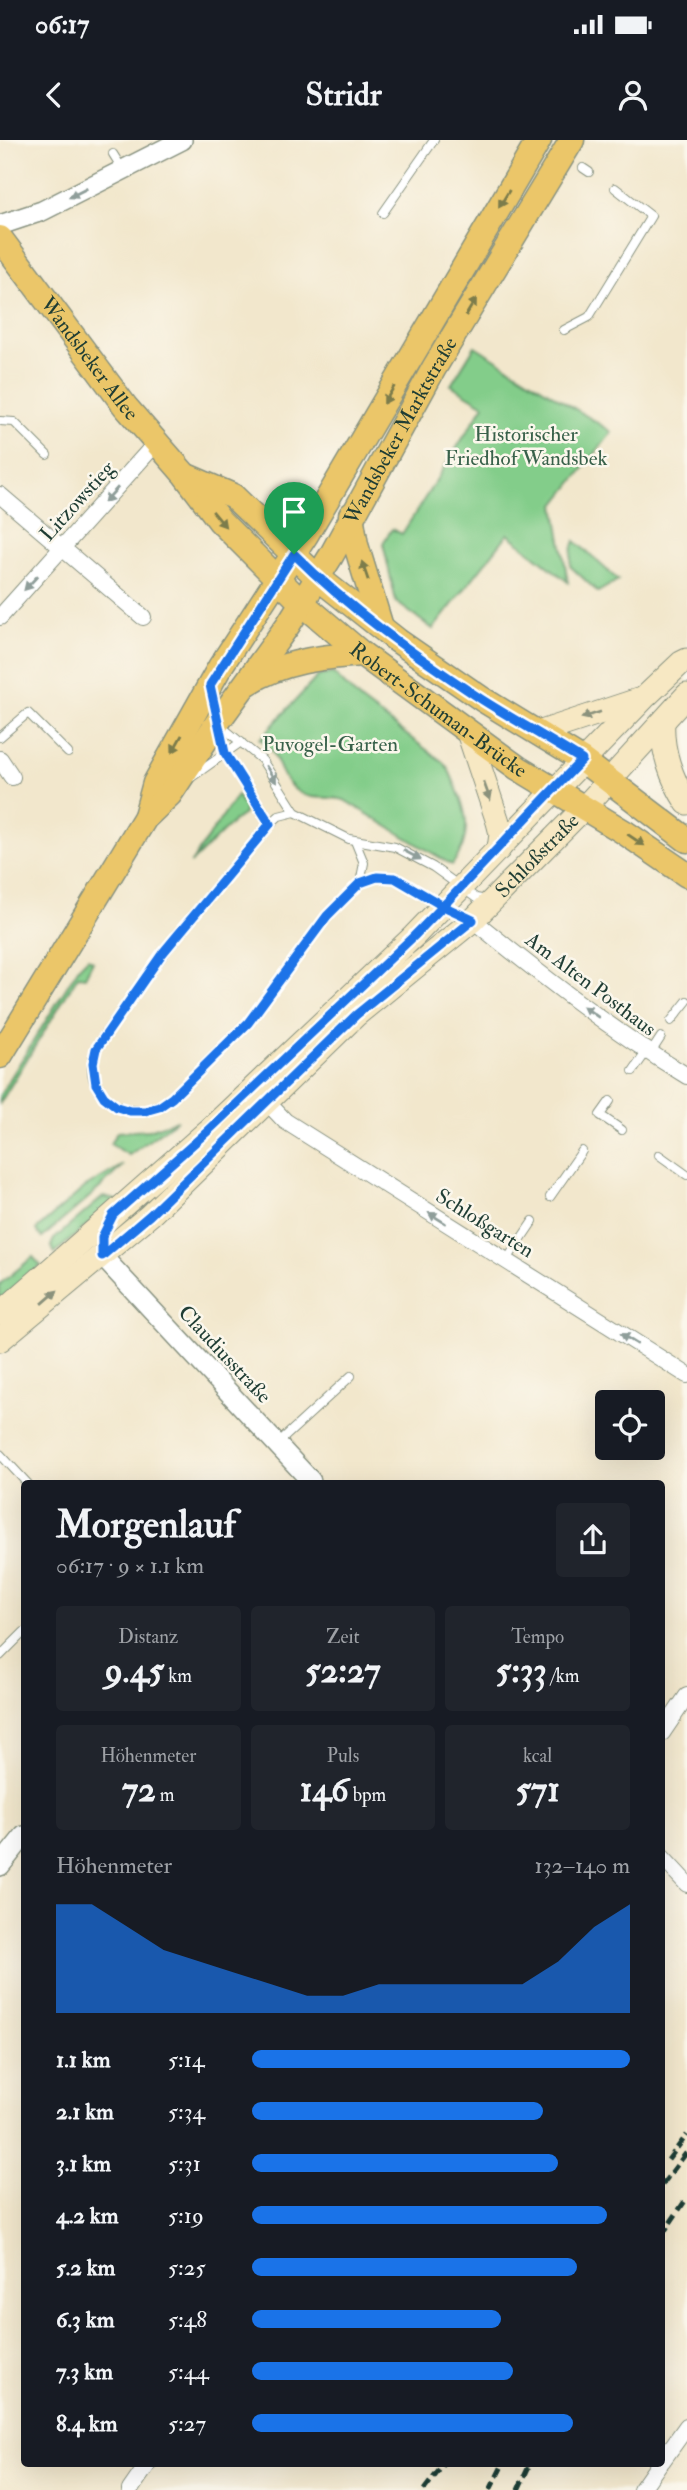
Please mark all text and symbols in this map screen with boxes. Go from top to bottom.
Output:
text: 06:17 [35,9,89,41]
text: Stridr [305,75,382,115]
icon: back [35,76,73,114]
icon: person [614,76,652,114]
one-way arrow [68,187,88,198]
one-way arrow [498,189,510,208]
street label: Wandsbeker Allee [34,290,145,426]
one-way arrow [464,297,477,316]
street label: Wandsbeker Marktstraße [337,332,464,530]
one-way arrow [382,385,395,404]
park label: Historischer Friedhof Wandsbek [444,421,608,472]
street label: Litzowstieg [34,455,121,547]
pin [264,482,324,554]
one-way arrow [103,486,119,504]
icon: arrive [275,493,313,531]
one-way arrow [212,510,227,528]
one-way arrow [359,561,370,582]
one-way arrow [24,574,40,591]
street label: Robert-Schuman-Brücke [344,636,532,784]
one-way arrow [580,710,601,721]
park label: Puvogel-Garten [262,731,398,758]
one-way arrow [171,735,183,754]
one-way arrow [265,764,278,784]
one-way arrow [482,780,493,801]
street label: Schloßstraße [490,808,585,904]
one-way arrow [627,833,645,847]
one-way arrow [402,849,422,861]
street label: Am Alten Posthaus [519,926,662,1042]
one-way arrow [582,1005,600,1019]
street label: Schloßgarten [431,1183,539,1264]
one-way arrow [427,1211,446,1224]
one-way arrow [41,1289,59,1305]
street label: Claudiusstraße [172,1300,277,1409]
one-way arrow [620,1332,639,1345]
map controls [595,1390,665,1460]
button: locate [595,1390,665,1460]
text: Morgenlauf [56,1501,236,1549]
button: share [556,1503,630,1577]
text: 06:17 · 9 × 1.1 km [56,1551,204,1580]
text: Distanz [118,1625,178,1649]
text: Zeit [326,1625,360,1649]
text: Tempo [511,1625,564,1649]
text: 9.45 [105,1649,164,1693]
text: 52:27 [305,1649,381,1693]
text: 5:33 [496,1649,547,1693]
text: km [164,1664,192,1688]
text: /km [547,1664,579,1688]
text: Höhenmeter [100,1744,196,1768]
text: Puls [327,1744,359,1768]
text: kcal [523,1744,552,1768]
text: 72 [122,1768,156,1812]
text: 146 [300,1768,349,1812]
text: 571 [516,1768,560,1812]
text: m [156,1783,175,1807]
text: bpm [349,1783,386,1807]
text: Höhenmeter [56,1851,172,1880]
text: 132–140 m [535,1851,630,1880]
text: 1.1 km [56,2045,111,2074]
text: 5:14 [168,2045,204,2074]
text: 2.1 km [56,2097,114,2126]
text: 5:34 [168,2097,205,2126]
text: 3.1 km [56,2149,111,2178]
text: 5:31 [168,2149,201,2178]
text: 4.2 km [56,2201,119,2230]
text: 5:19 [168,2201,204,2230]
text: 5.2 km [56,2253,115,2282]
text: 5:25 [168,2253,206,2282]
text: 6.3 km [56,2305,115,2334]
text: 5:48 [168,2305,207,2334]
text: 7.3 km [56,2357,113,2386]
text: 5:44 [168,2357,209,2386]
text: 8.4 km [56,2409,118,2438]
text: 5:27 [168,2409,206,2438]

